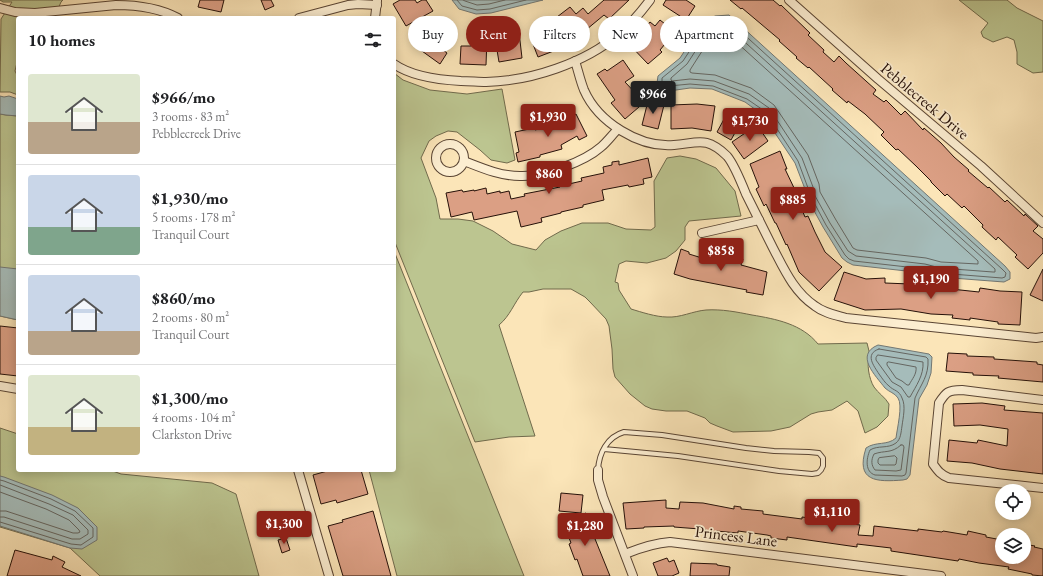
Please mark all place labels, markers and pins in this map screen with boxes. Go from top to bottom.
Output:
pin: $966 [629,81,677,115]
pin: $1,930 [515,104,581,138]
pin: $1,730 [717,108,783,142]
pin: $860 [525,161,573,195]
pin: $885 [769,187,817,221]
pin: $858 [697,238,745,272]
pin: $1,190 [898,266,964,300]
pin: $1,110 [799,499,865,533]
pin: $1,300 [251,511,317,545]
pin: $1,280 [552,513,618,547]

